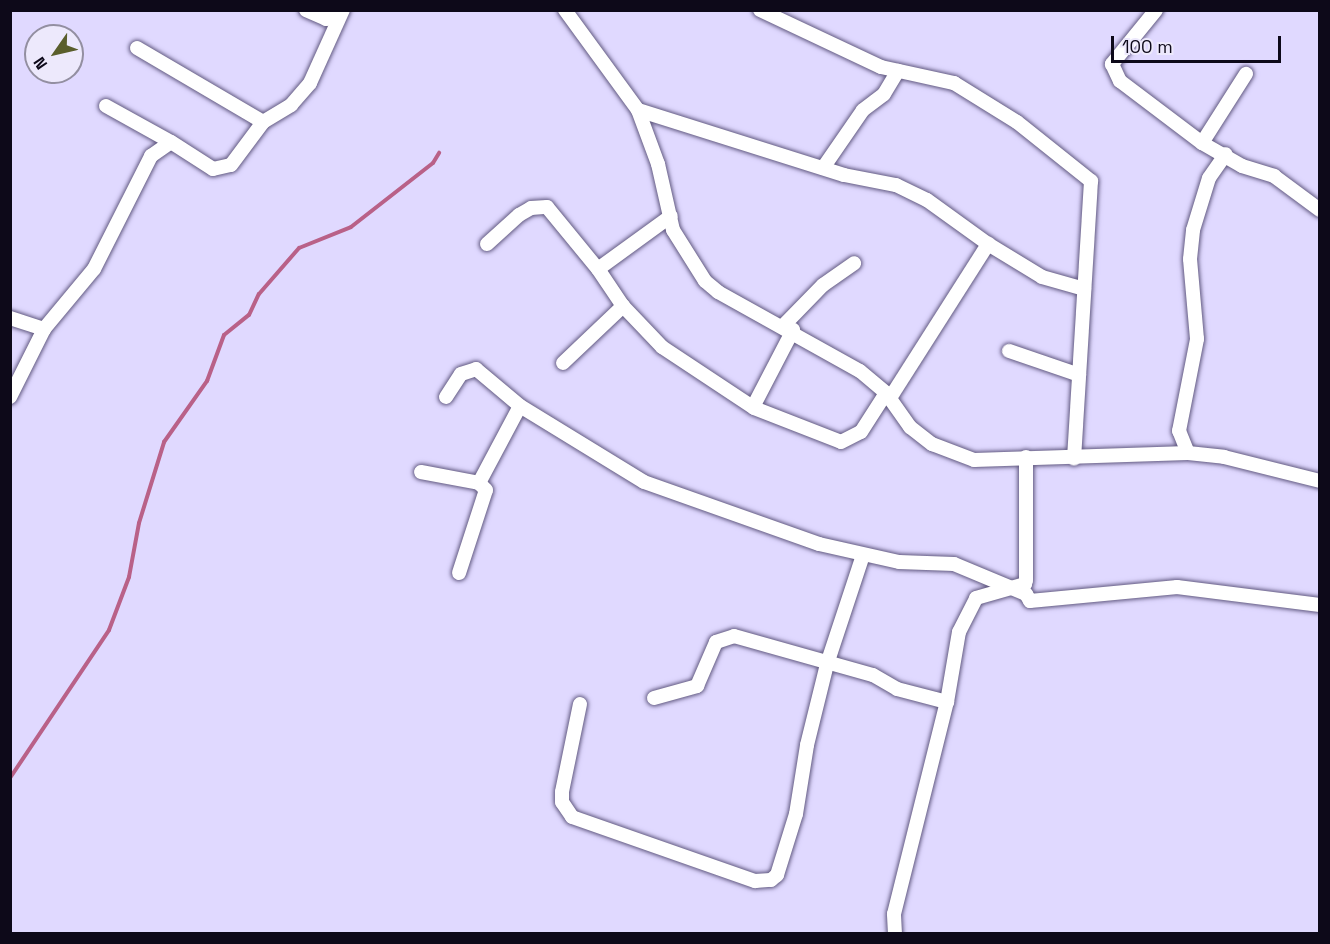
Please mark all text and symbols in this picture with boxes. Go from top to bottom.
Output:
north arrow [24,24,84,84]
scale bar [1114,24,1284,62]
text: 100 m [1122,35,1173,58]
text: N [29,53,52,74]

